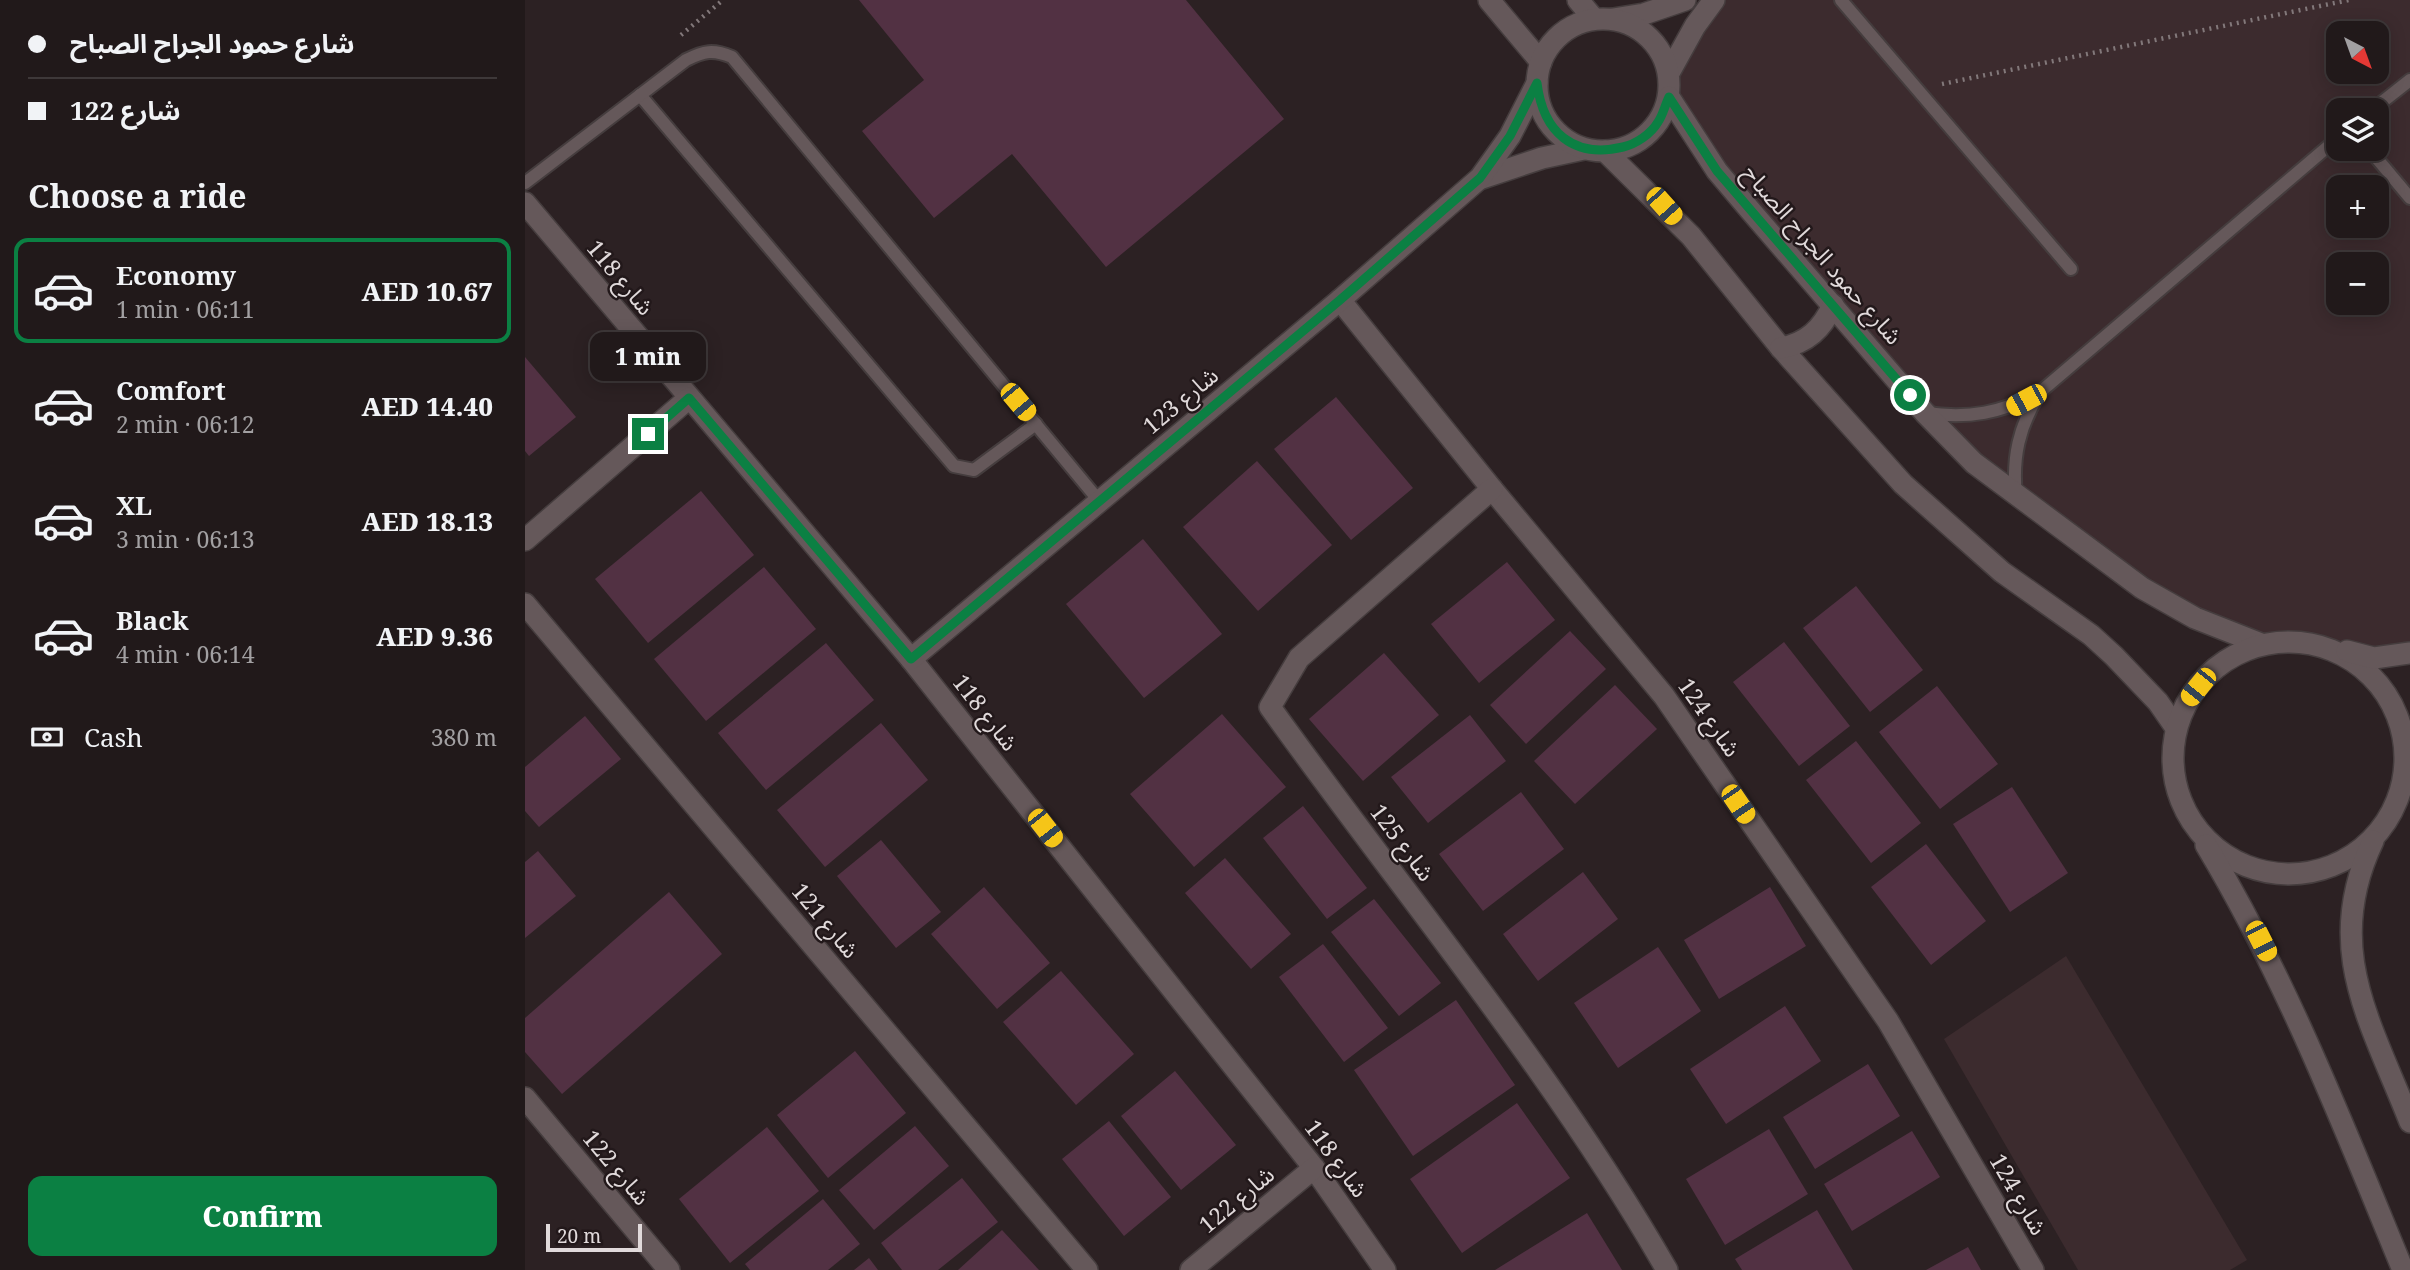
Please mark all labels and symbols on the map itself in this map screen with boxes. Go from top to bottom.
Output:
north arrow [2326,21,2389,84]
street label: شارع حمود الجراح الصباح [1734,157,1910,352]
car [1643,183,1686,229]
street label: شارع 118 [578,232,662,323]
callout: 1 min [590,332,706,382]
street label: شارع 123 [1135,359,1226,443]
car [997,379,1040,425]
route start [1894,379,1926,411]
car [2003,381,2050,419]
route end [632,418,664,450]
car [2177,664,2220,710]
street label: شارع 118 [944,667,1026,758]
street label: شارع 124 [1670,671,1749,764]
car [1718,781,1759,827]
street label: شارع 125 [1362,797,1443,889]
car [1024,805,1067,851]
street label: شارع 121 [783,875,867,966]
car [2243,918,2280,964]
street label: شارع 118 [1296,1112,1376,1205]
street label: شارع 122 [574,1122,658,1213]
street label: شارع 124 [1981,1147,2055,1242]
street label: شارع 122 [1191,1158,1282,1242]
scale bar [546,1221,642,1253]

